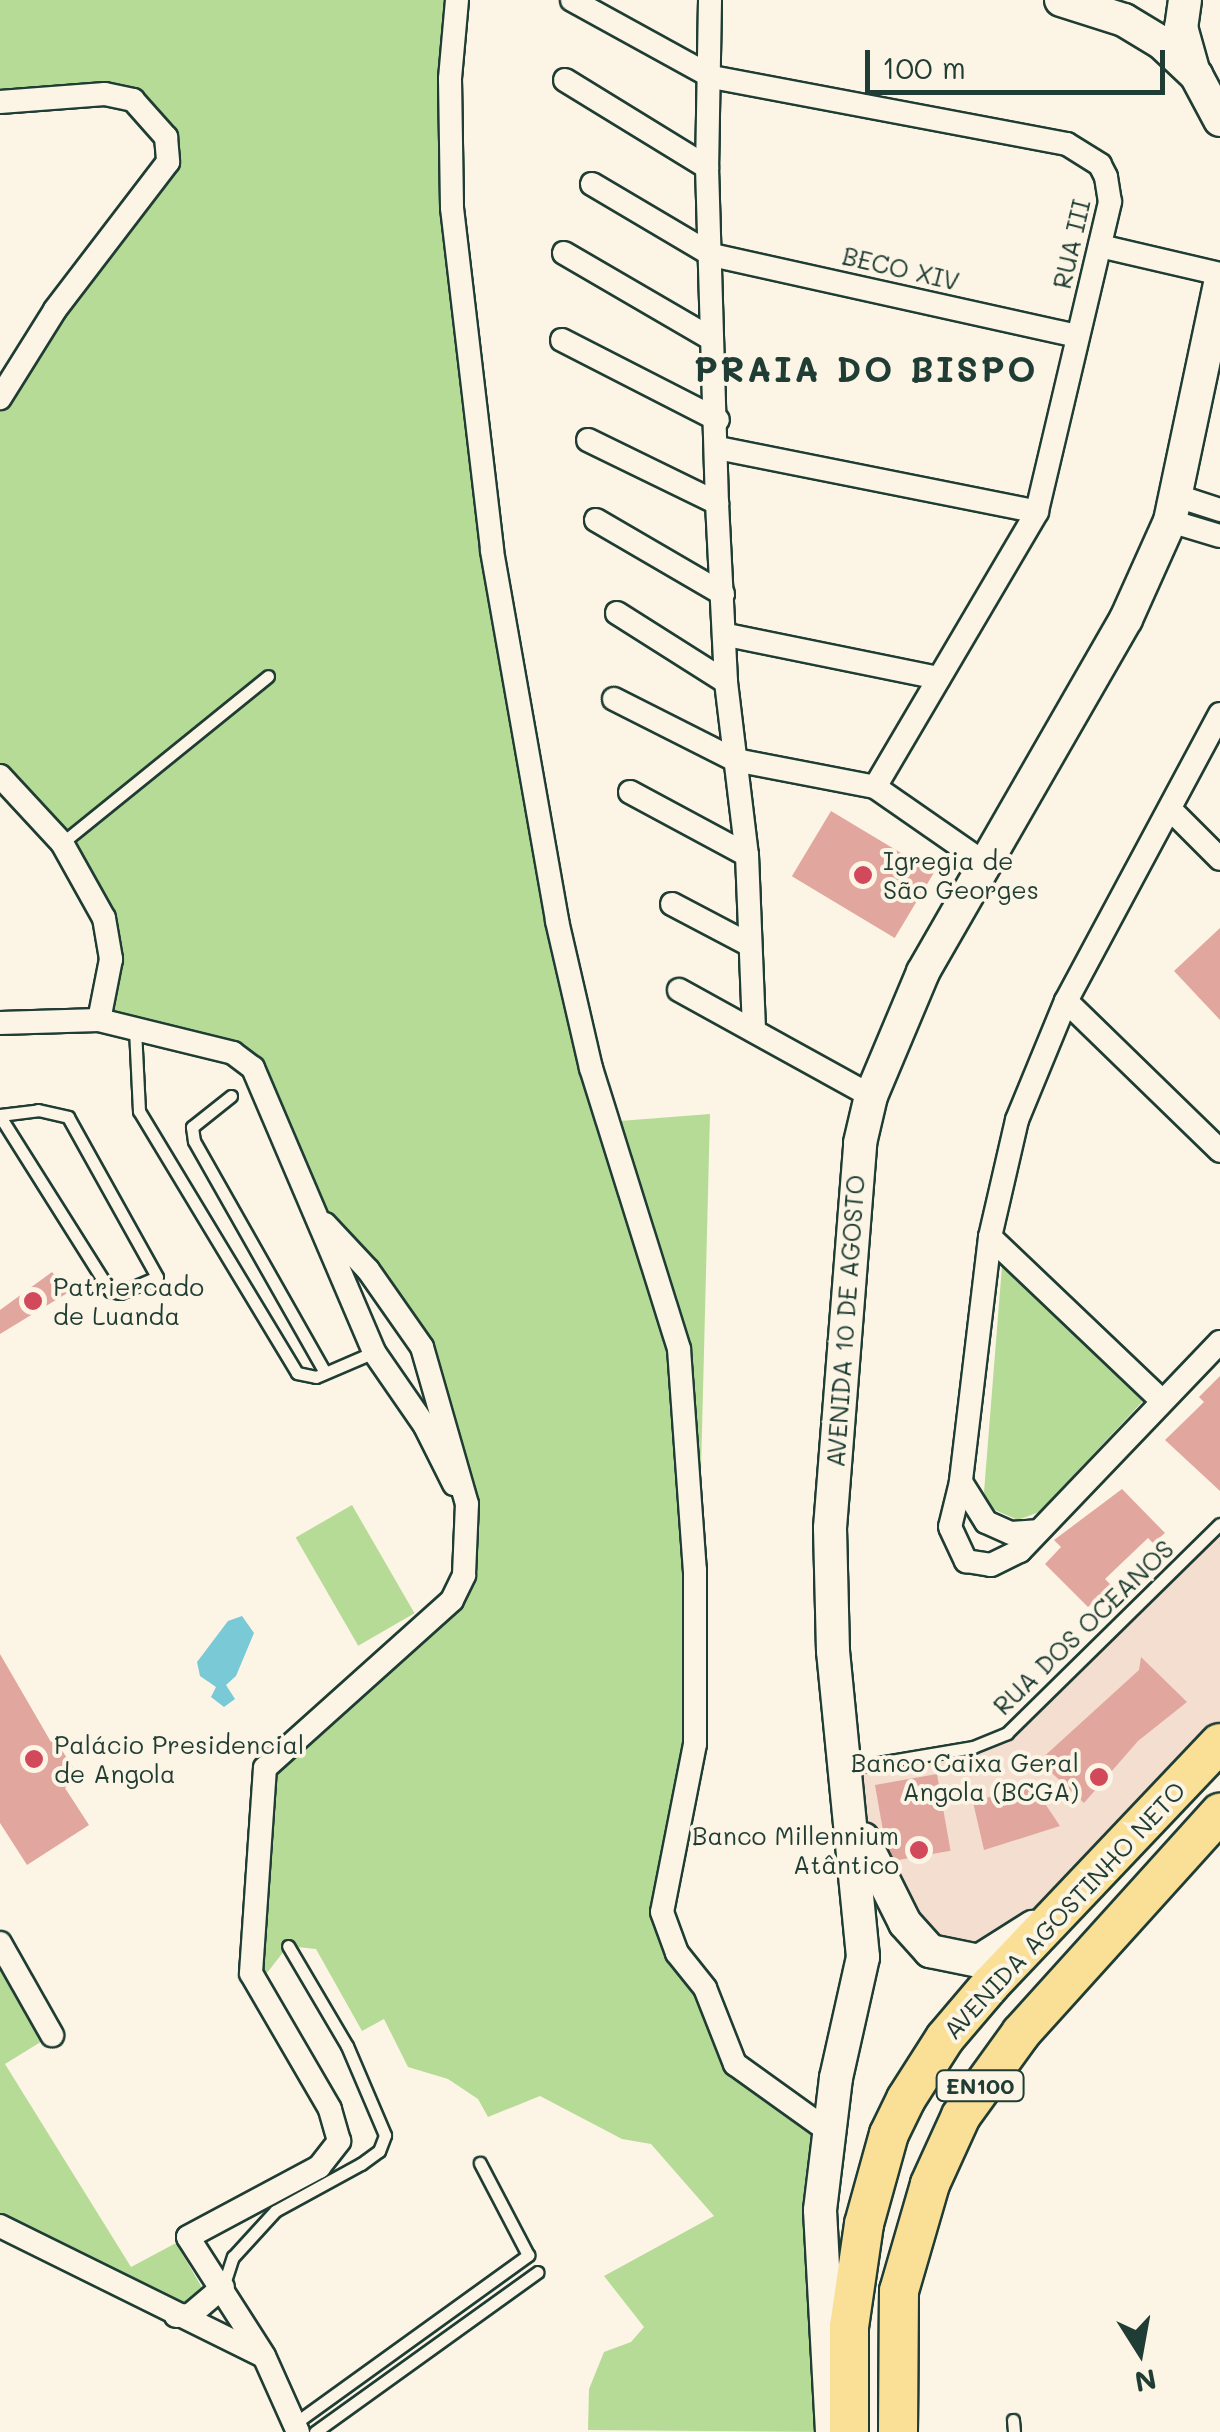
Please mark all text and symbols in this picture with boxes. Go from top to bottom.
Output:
scale bar [870,30,1170,92]
text: 100 m [882,47,966,87]
street label: RUA III [1046,196,1096,292]
street label: BECO XIV [840,240,962,296]
district label: PRAIA DO BISPO [694,347,1038,389]
place label: Igregia de São Georges [883,846,1039,905]
marker: Igregia de São Georges [852,864,874,886]
street label: AVENIDA 10 DE AGOSTO [820,1174,870,1468]
place label: Patriercado de Luanda [53,1272,204,1331]
marker: Patriercado de Luanda [22,1290,44,1312]
street label: RUA DOS OCEANOS [987,1533,1179,1721]
place label: Palácio Presidencial de Angola [54,1730,304,1789]
marker: Palácio Presidencial de Angola [23,1748,45,1770]
place label: Banco Caixa Geral Angola (BCGA) [851,1748,1079,1807]
marker: Banco Caixa Geral Angola (BCGA) [1088,1766,1110,1788]
street label: AVENIDA AGOSTINHO NETO [937,1775,1191,2045]
place label: Banco Millennium Atântico [692,1821,899,1880]
marker: Banco Millennium Atântico [908,1839,930,1861]
road number: EN100 [935,2069,1025,2103]
north arrow [1090,2302,1190,2402]
text: N [1132,2362,1160,2401]

